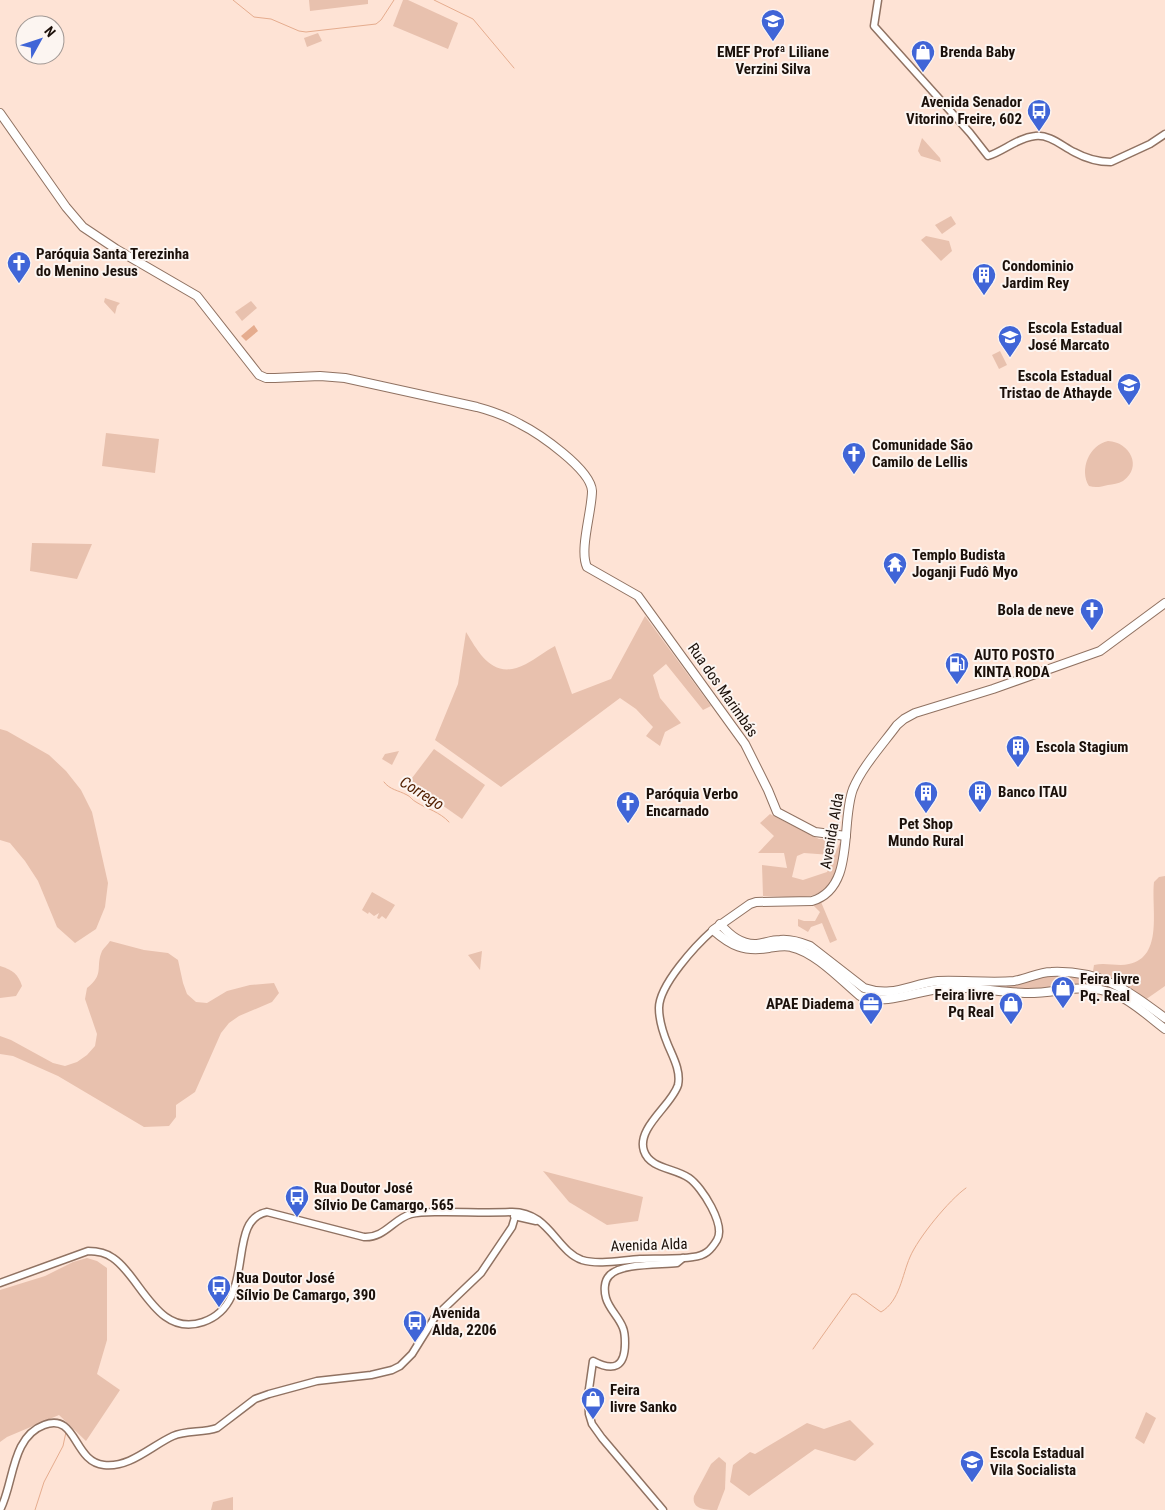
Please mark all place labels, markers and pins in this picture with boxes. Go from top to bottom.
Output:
school or university icon: EMEF Profª Liliane Verzini Silva [760,8,786,42]
shop icon: Brenda Baby [910,39,936,73]
place label: EMEF Profª Liliane Verzini Silva [717,43,829,78]
place label: Brenda Baby [940,43,1016,61]
place label: Avenida Senador Vitorino Freire, 602 [906,93,1022,128]
bus stop icon: Avenida Senador Vitorino Freire, 602 [1026,98,1052,132]
place label: Paróquia Santa Terezinha do Menino Jesus [36,245,189,280]
church icon: Paróquia Santa Terezinha do Menino Jesus [6,250,32,284]
place label: Condominio Jardim Rey [1002,257,1074,292]
building icon: Condominio Jardim Rey [971,262,997,296]
place label: Escola Estadual José Marcato [1028,319,1122,354]
school or university icon: Escola Estadual José Marcato [997,324,1023,358]
place label: Escola Estadual Tristao de Athayde [999,367,1112,402]
school or university icon: Escola Estadual Tristao de Athayde [1116,372,1142,406]
place label: Comunidade São Camilo de Lellis [872,436,973,471]
church icon: Comunidade São Camilo de Lellis [841,441,867,475]
place label: Templo Budista Joganji Fudô Myo [912,546,1018,581]
temple icon: Templo Budista Joganji Fudô Myo [882,551,908,585]
church icon: Bola de neve [1079,597,1105,631]
place label: Bola de neve [997,601,1074,619]
place label: AUTO POSTO KINTA RODA [974,646,1055,681]
fuel station icon: AUTO POSTO KINTA RODA [944,651,970,685]
building icon: Escola Stagium [1005,734,1031,768]
place label: Escola Stagium [1036,738,1128,756]
building icon: Banco ITAU [967,779,993,813]
building icon: Pet Shop Mundo Rural [913,780,939,814]
place label: Banco ITAU [998,783,1067,801]
place label: Paróquia Verbo Encarnado [646,785,738,820]
church icon: Paróquia Verbo Encarnado [615,790,641,824]
place label: Pet Shop Mundo Rural [888,815,964,850]
place label: Feira livre Pq. Real [1080,970,1140,1005]
shop icon: Feira livre Pq. Real [1050,975,1076,1009]
place label: Feira livre Pq Real [934,986,994,1021]
office icon: APAE Diadema [858,991,884,1025]
shop icon: Feira livre Pq Real [998,991,1024,1025]
place label: APAE Diadema [766,995,854,1013]
place label: Rua Doutor José Sílvio De Camargo, 565 [314,1179,454,1214]
bus stop icon: Rua Doutor José Sílvio De Camargo, 565 [284,1184,310,1218]
place label: Rua Doutor José Sílvio De Camargo, 390 [236,1269,376,1304]
bus stop icon: Rua Doutor José Sílvio De Camargo, 390 [206,1274,232,1308]
place label: Avenida Alda, 2206 [432,1304,497,1339]
bus stop icon: Avenida Alda, 2206 [402,1309,428,1343]
place label: Feira livre Sanko [610,1381,677,1416]
shop icon: Feira livre Sanko [580,1386,606,1420]
place label: Escola Estadual Vila Socialista [990,1444,1084,1479]
school or university icon: Escola Estadual Vila Socialista [959,1449,985,1483]

